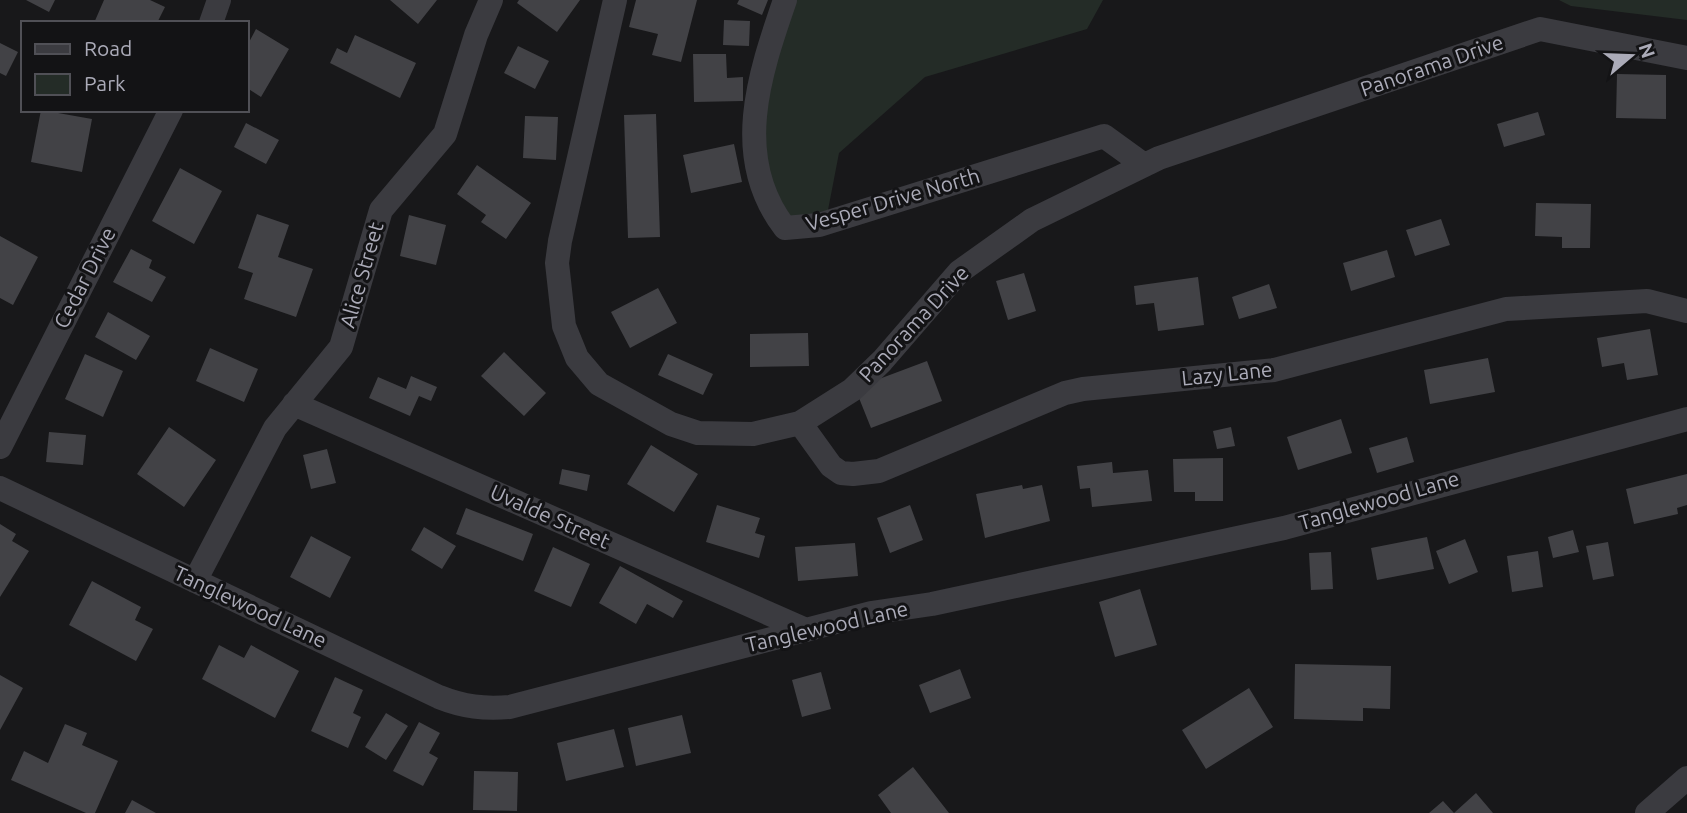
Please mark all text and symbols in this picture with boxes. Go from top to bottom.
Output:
legend [21,21,248,112]
north arrow [1596,21,1666,91]
street label: Panorama Drive [1357,29,1506,101]
text: Road [84,36,132,60]
text: N [1634,40,1660,61]
text: Park [84,71,126,95]
street label: Vesper Drive North [803,163,982,235]
street label: Alice Street [334,219,388,330]
street label: Cedar Drive [48,223,120,332]
street label: Panorama Drive [853,260,973,386]
street label: Lazy Lane [1180,356,1274,390]
street label: Tanglewood Lane [1296,466,1462,534]
street label: Uvalde Street [487,479,614,553]
street label: Tanglewood Lane [170,560,331,652]
street label: Tanglewood Lane [743,596,910,656]

